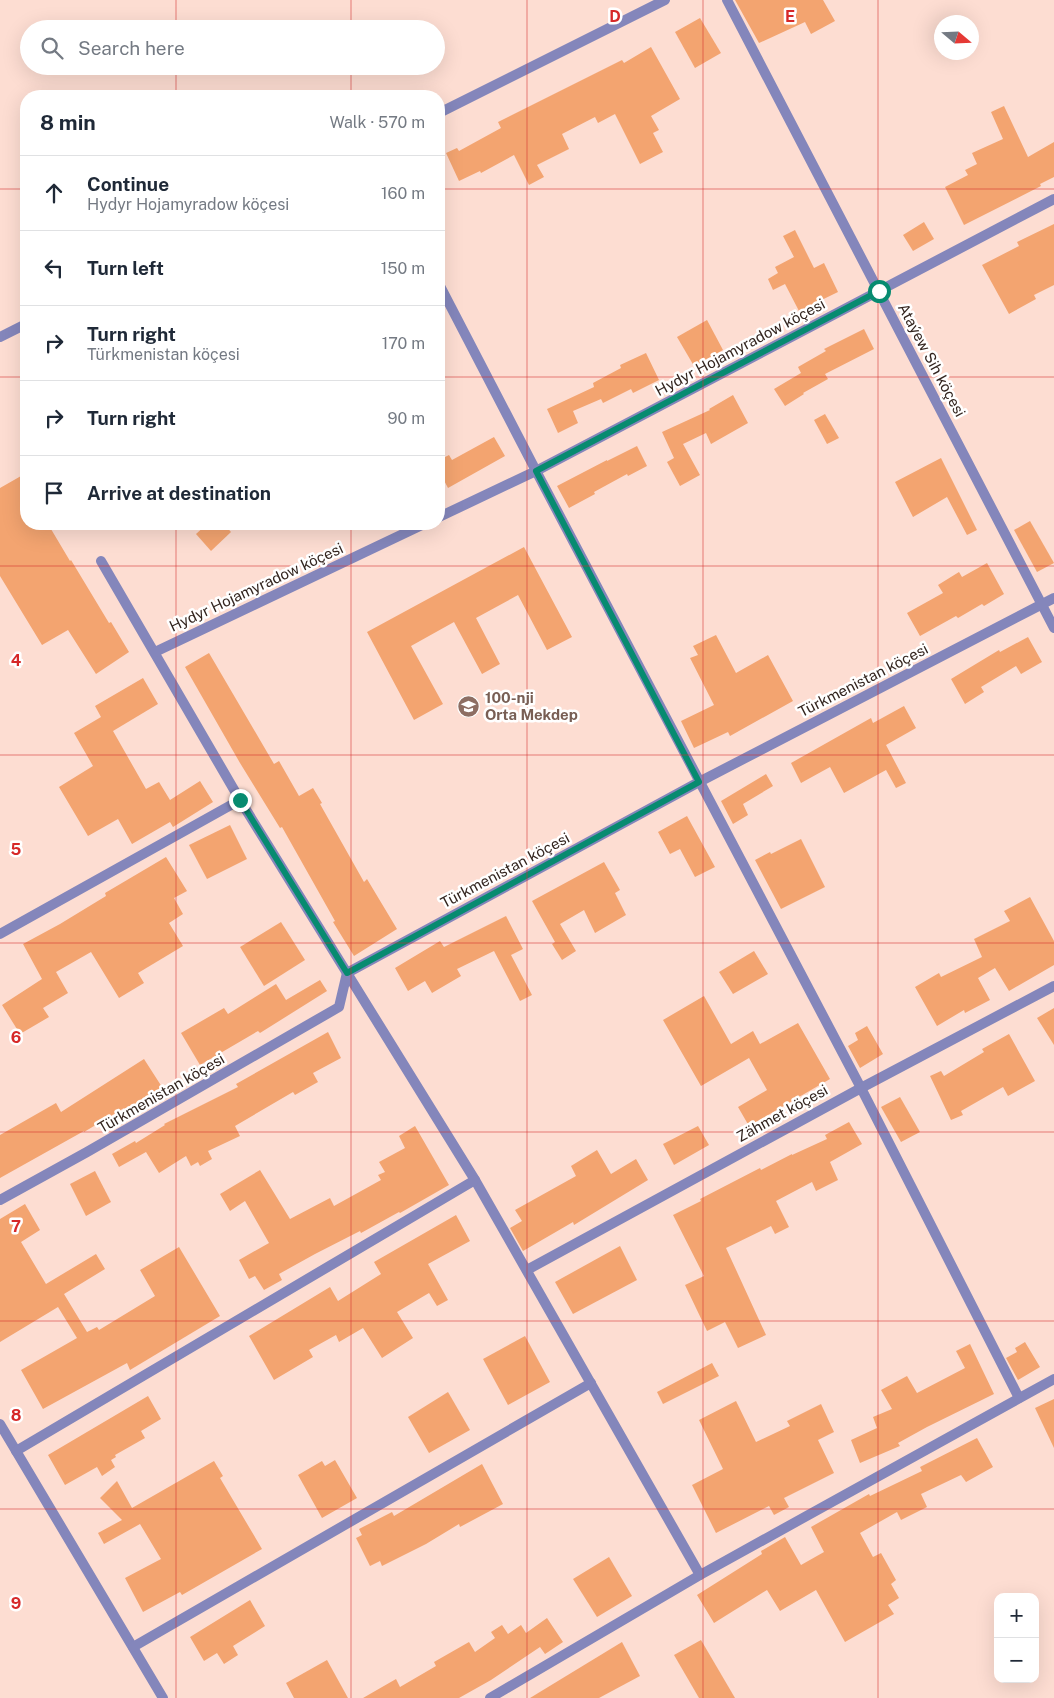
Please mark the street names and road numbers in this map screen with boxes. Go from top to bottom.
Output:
street label: Hydyr Hojamyradow köçesi [652,295,828,399]
street label: Ataýew Sih köçesi [895,300,969,420]
street label: Hydyr Hojamyradow köçesi [166,539,346,635]
street label: Türkmenistan köçesi [795,640,931,720]
street label: Türkmenistan köçesi [438,829,572,911]
street label: Türkmenistan köçesi [95,1050,227,1136]
street label: Zähmet köçesi [733,1081,831,1145]

